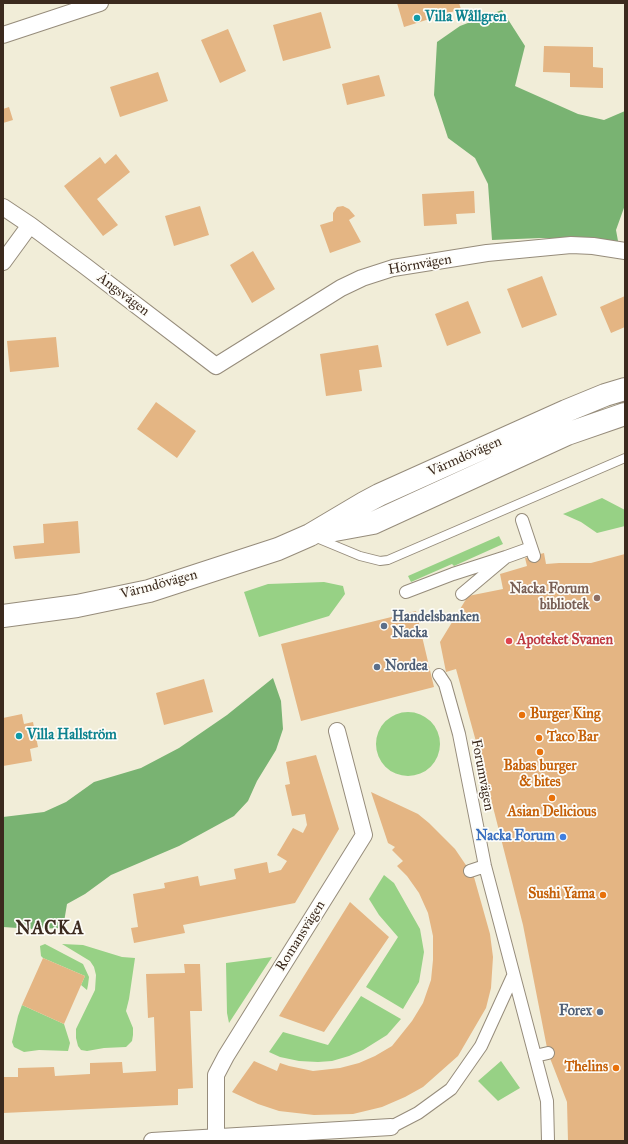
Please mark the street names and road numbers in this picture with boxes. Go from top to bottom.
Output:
street label: Hörnvägen [387,251,453,279]
street label: Ängsvägen [94,270,152,320]
street label: Värmdövägen [425,433,505,481]
street label: Värmdövägen [119,567,199,603]
street label: Forumvägen [467,738,497,812]
street label: Romansvägen [273,898,329,974]

